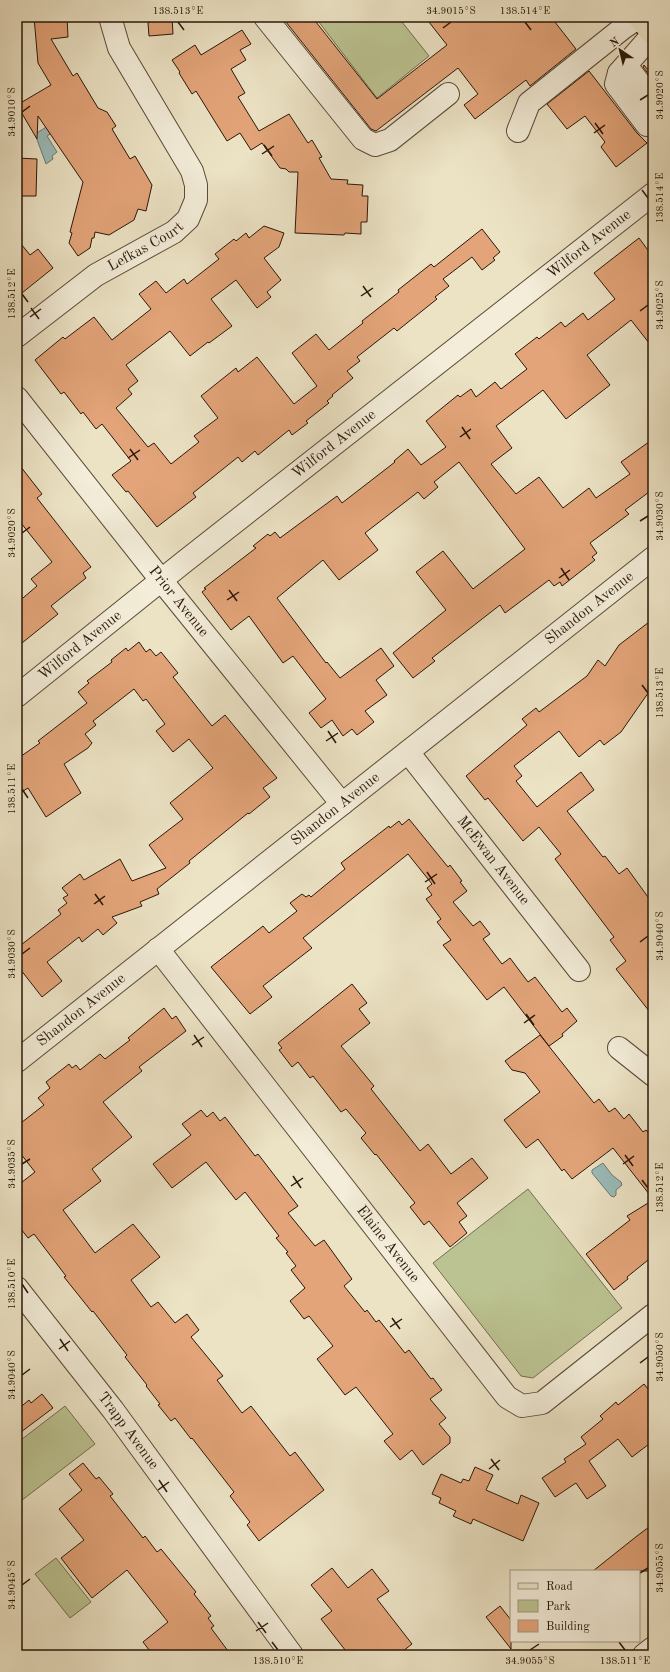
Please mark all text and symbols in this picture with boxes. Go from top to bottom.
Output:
text: 138.513°E [153,6,203,16]
text: 34.9015°S [426,6,476,16]
text: 138.514°E [500,6,550,16]
north arrow [600,30,640,70]
text: N [609,36,622,50]
text: 34.9020°S [655,70,665,120]
text: 34.9010°S [7,87,17,137]
text: 138.514°E [655,173,665,223]
street label: Wilford Avenue [544,207,634,281]
street label: Lefkas Court [105,219,187,274]
text: 138.512°E [7,269,17,319]
text: 34.9025°S [655,280,665,330]
street label: Wilford Avenue [290,407,379,481]
text: 34.9030°S [655,491,665,541]
text: 34.9020°S [7,508,17,558]
street label: Prior Avenue [146,564,211,640]
street label: Shandon Avenue [542,569,637,648]
street label: Wilford Avenue [36,608,125,683]
text: 138.513°E [655,668,665,718]
text: 138.511°E [7,764,17,814]
street label: Shandon Avenue [288,770,383,849]
street label: McEwan Avenue [454,813,532,908]
text: 34.9040°S [655,911,665,961]
text: 34.9030°S [7,929,17,979]
street label: Shandon Avenue [34,971,129,1050]
text: 34.9035°S [7,1139,17,1189]
text: 138.512°E [655,1163,665,1213]
street label: Elaine Avenue [353,1203,422,1285]
text: 138.510°E [7,1259,17,1309]
text: 34.9050°S [655,1332,665,1382]
text: 34.9040°S [7,1350,17,1400]
street label: Trapp Avenue [95,1390,161,1472]
text: 34.9055°S [655,1543,665,1593]
text: 34.9045°S [7,1560,17,1610]
legend [510,1570,640,1642]
text: Road [546,1581,573,1593]
text: Park [546,1601,571,1613]
text: Building [546,1621,590,1633]
text: 138.510°E [253,1656,303,1666]
text: 34.9055°S [505,1656,555,1666]
text: 138.511°E [600,1656,650,1666]

